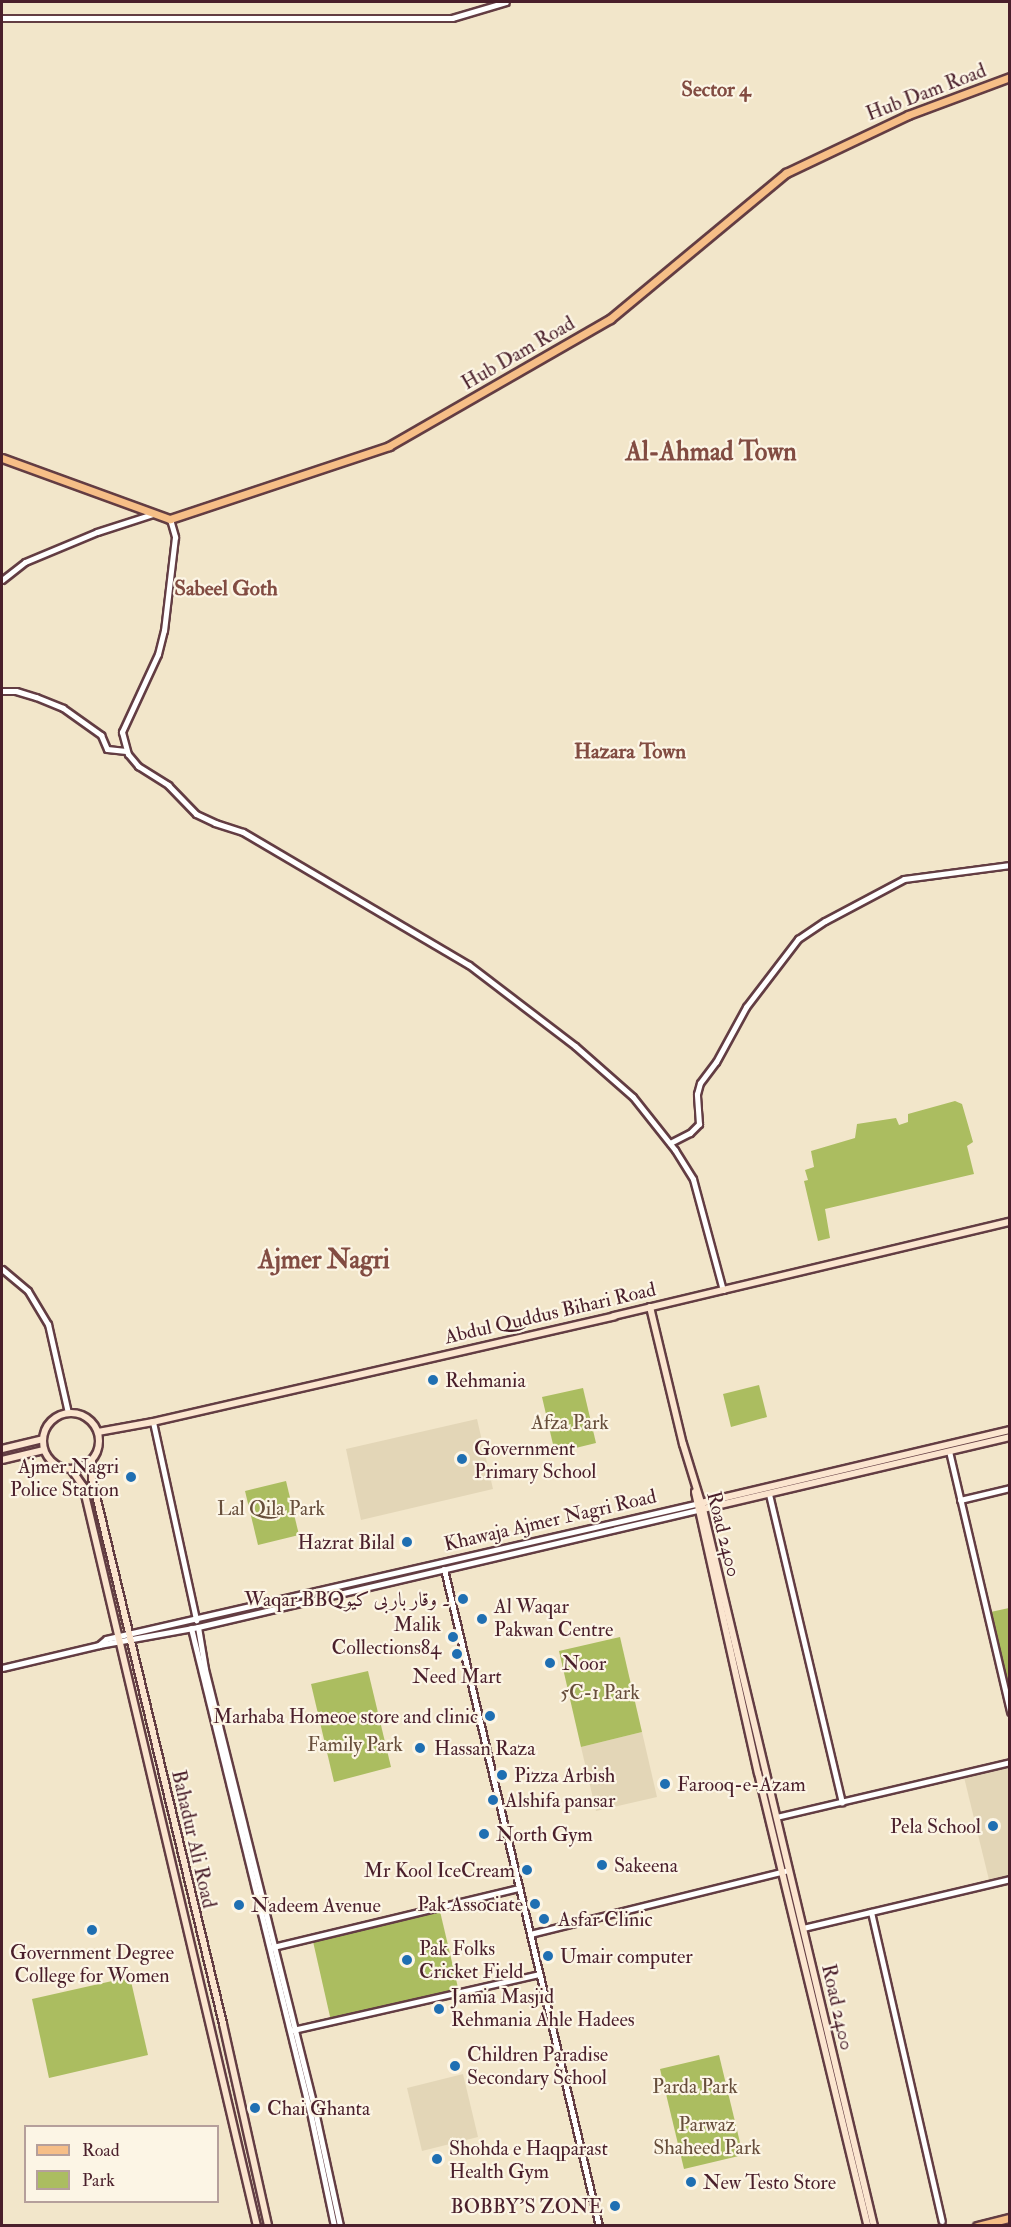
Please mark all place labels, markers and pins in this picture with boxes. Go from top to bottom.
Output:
place label: Rehmania [445,1368,526,1392]
marker: Rehmania [426,1373,440,1387]
place label: Government Primary School [474,1436,596,1483]
marker: Government Primary School [455,1452,469,1466]
place label: Ajmer Nagri Police Station [10,1454,119,1501]
marker: Ajmer Nagri Police Station [124,1470,138,1484]
place label: Hazrat Bilal [298,1530,395,1554]
marker: Hazrat Bilal [400,1535,414,1549]
place label: Waqar BBQ۔ وقار باربی کیو [244,1587,451,1611]
marker: Waqar BBQ۔ وقار باربی کیو [456,1592,470,1606]
place label: Al Waqar Pakwan Centre [494,1595,613,1642]
marker: Al Waqar Pakwan Centre [475,1612,489,1626]
place label: Malik Collections84 [332,1613,441,1660]
marker: Malik Collections84 [446,1630,460,1644]
marker: Need Mart [450,1647,464,1661]
place label: Noor [562,1651,606,1675]
marker: Noor [543,1656,557,1670]
place label: Need Mart [412,1664,502,1688]
place label: Marhaba Homeoe store and clinic [213,1704,478,1728]
marker: Marhaba Homeoe store and clinic [483,1709,497,1723]
place label: Hassan Raza [434,1736,536,1760]
marker: Hassan Raza [411,1739,429,1757]
place label: Pizza Arbish [514,1763,615,1787]
marker: Pizza Arbish [495,1768,509,1782]
place label: Farooq-e-Azam [677,1772,806,1796]
marker: Farooq-e-Azam [658,1777,672,1791]
place label: Alshifa pansar [505,1788,616,1812]
marker: Alshifa pansar [486,1793,500,1807]
place label: Pela School [890,1814,981,1838]
marker: Pela School [986,1819,1000,1833]
place label: North Gym [496,1822,593,1846]
marker: North Gym [477,1827,491,1841]
place label: Sakeena [614,1853,678,1877]
place label: Mr Kool IceCream [364,1858,515,1882]
marker: Sakeena [595,1858,609,1872]
marker: Mr Kool IceCream [520,1863,534,1877]
place label: Pak Associate [417,1892,523,1916]
place label: Nadeem Avenue [251,1893,381,1917]
marker: Pak Associate [528,1897,542,1911]
marker: Nadeem Avenue [232,1898,246,1912]
place label: Asfar Clinic [558,1907,653,1931]
marker: Asfar Clinic [535,1910,553,1928]
marker: Government Degree College for Women [85,1923,99,1937]
place label: Pak Folks Cricket Field [419,1936,523,1983]
place label: Government Degree College for Women [10,1940,174,1987]
place label: Umair computer [560,1944,693,1968]
marker: Umair computer [541,1949,555,1963]
marker: Pak Folks Cricket Field [400,1953,414,1967]
place label: Jamia Masjid Rehmania Ahle Hadees [451,1985,635,2032]
marker: Jamia Masjid Rehmania Ahle Hadees [432,2002,446,2016]
place label: Children Paradise Secondary School [467,2042,608,2089]
marker: Children Paradise Secondary School [448,2059,462,2073]
place label: Chai Ghanta [267,2096,370,2120]
marker: Chai Ghanta [248,2101,262,2115]
place label: Shohda e Haqparast Health Gym [449,2136,608,2183]
marker: Shohda e Haqparast Health Gym [430,2152,444,2166]
place label: New Testo Store [703,2170,836,2194]
marker: New Testo Store [684,2175,698,2189]
place label: BOBBY'S ZONE [451,2194,603,2218]
marker: BOBBY'S ZONE [608,2199,622,2213]

